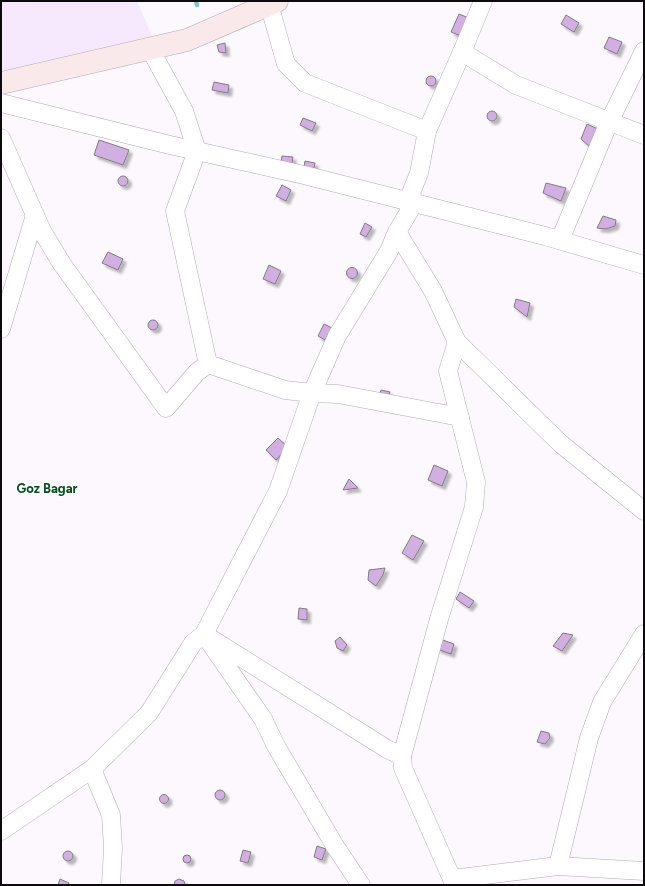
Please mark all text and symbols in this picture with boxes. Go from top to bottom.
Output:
district label: Goz Bagar [16,481,78,496]

